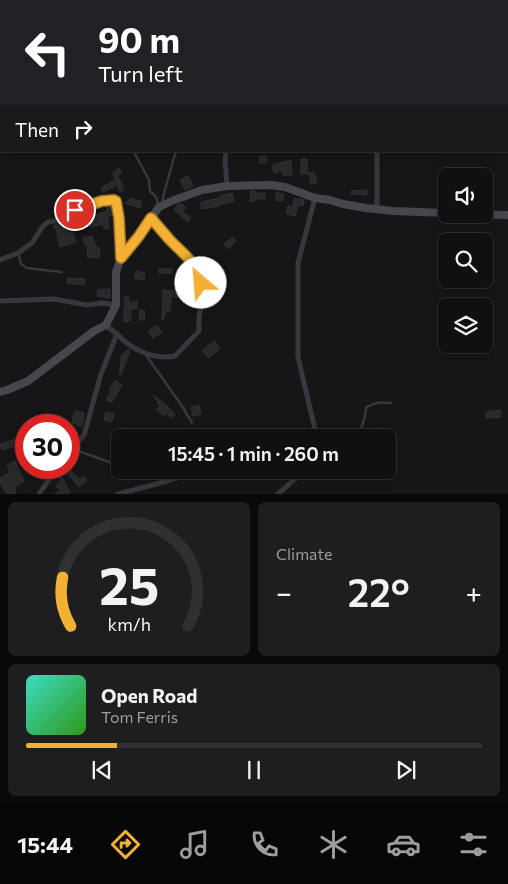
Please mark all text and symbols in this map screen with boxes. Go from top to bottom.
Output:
text: 90 m [98,17,180,60]
icon: left [15,20,80,85]
text: Turn left [98,60,183,87]
icon: right [69,115,97,143]
text: Then [15,118,59,141]
map controls [438,168,493,353]
button: sound [438,168,493,223]
pin [54,189,96,231]
icon: arrive [61,196,89,224]
button: search [438,233,493,288]
position arrow [174,256,226,308]
button: layers [438,298,493,353]
speed limit sign: 30 [15,414,80,479]
text: 15:45 · 1 min · 260 m [168,442,339,465]
text: Climate [276,544,332,563]
text: 25 [99,552,159,616]
text: 22° [348,568,410,615]
text: − [276,575,292,609]
text: + [466,575,482,609]
text: km/h [107,613,151,635]
text: Open Road [101,684,197,707]
text: Tom Ferris [101,707,178,726]
icon: previous [88,756,116,784]
icon: pause [240,756,268,784]
icon: next [392,756,420,784]
icon: directions [108,827,143,862]
icon: music [177,827,212,862]
icon: phone [247,827,282,862]
icon: climate [316,827,351,862]
icon: car [386,827,421,862]
icon: filters [456,827,491,862]
text: 15:44 [17,831,73,858]

